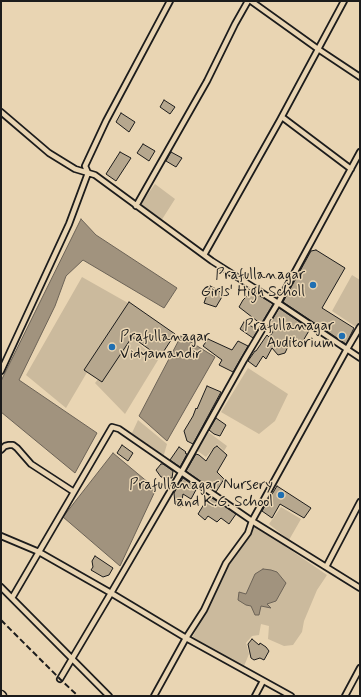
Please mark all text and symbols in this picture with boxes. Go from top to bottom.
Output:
place label: Prafullanagar Girls' High Scholl [201,267,305,302]
marker: Prafullanagar Girls' High Scholl [308,280,318,290]
place label: Prafullanagar Auditorium [244,318,334,353]
place label: Prafullanagar Vidyamandir [120,329,210,364]
marker: Prafullanagar Auditorium [337,331,347,341]
marker: Prafullanagar Vidyamandir [107,342,117,352]
place label: Prafullanagar Nursery and K.G. School [129,477,273,512]
marker: Prafullanagar Nursery and K.G. School [276,490,286,500]

